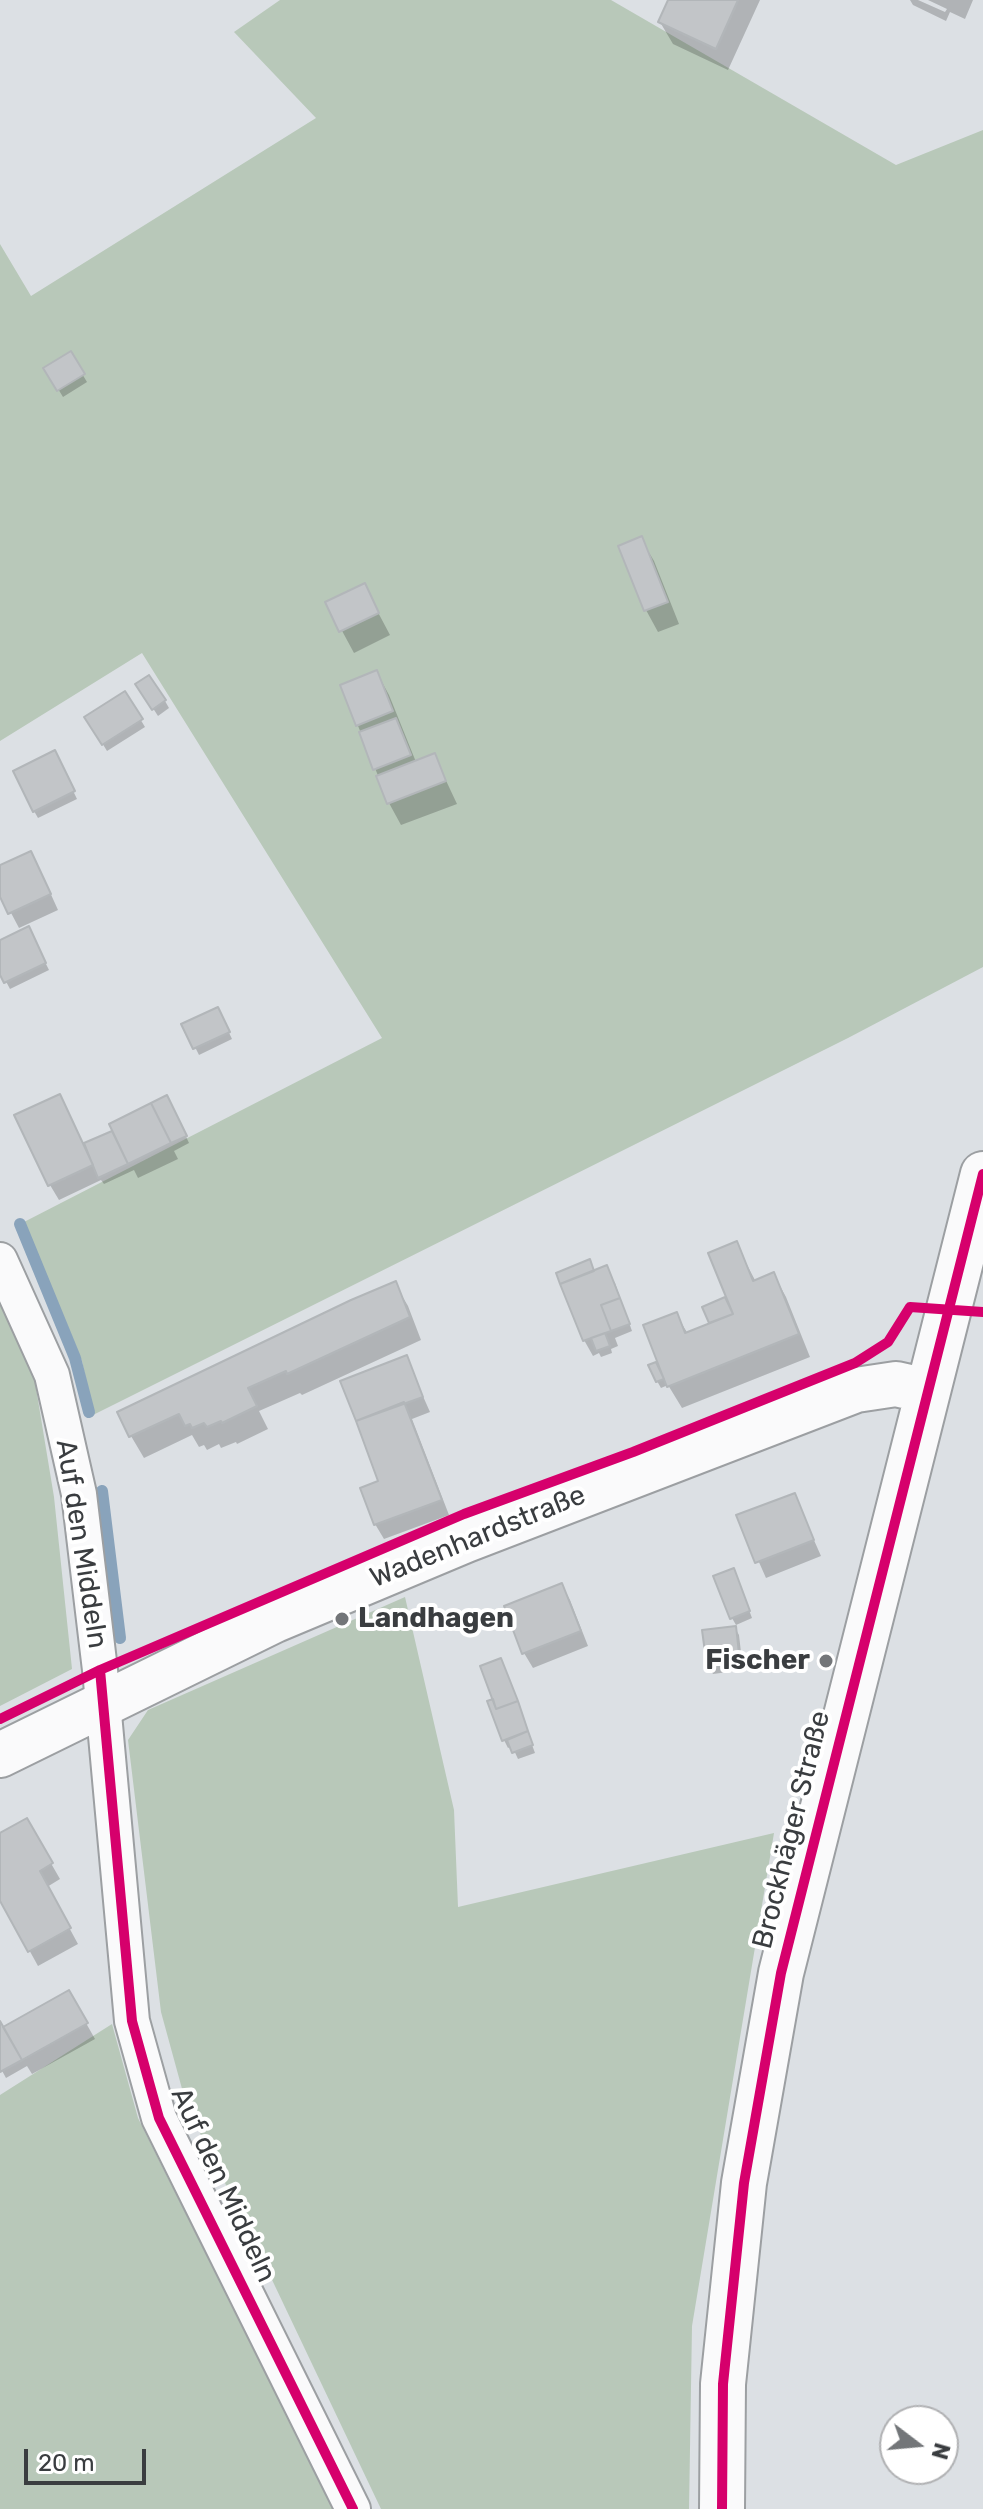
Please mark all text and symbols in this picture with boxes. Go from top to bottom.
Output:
street label: Auf den Middeln [48,1437,114,1651]
street label: Wadenhardstraße [365,1478,591,1596]
place label: Landhagen [358,1602,514,1636]
marker: Landhagen [333,1610,351,1628]
place label: Fischer [705,1644,810,1678]
marker: Fischer [817,1652,835,1670]
street label: Brockhäger Straße [746,1708,838,1952]
street label: Auf den Middeln [163,2082,283,2288]
north arrow [879,2405,959,2485]
scale bar [28,2433,150,2483]
text: N [925,2440,956,2463]
text: 20 m [38,2449,95,2477]

